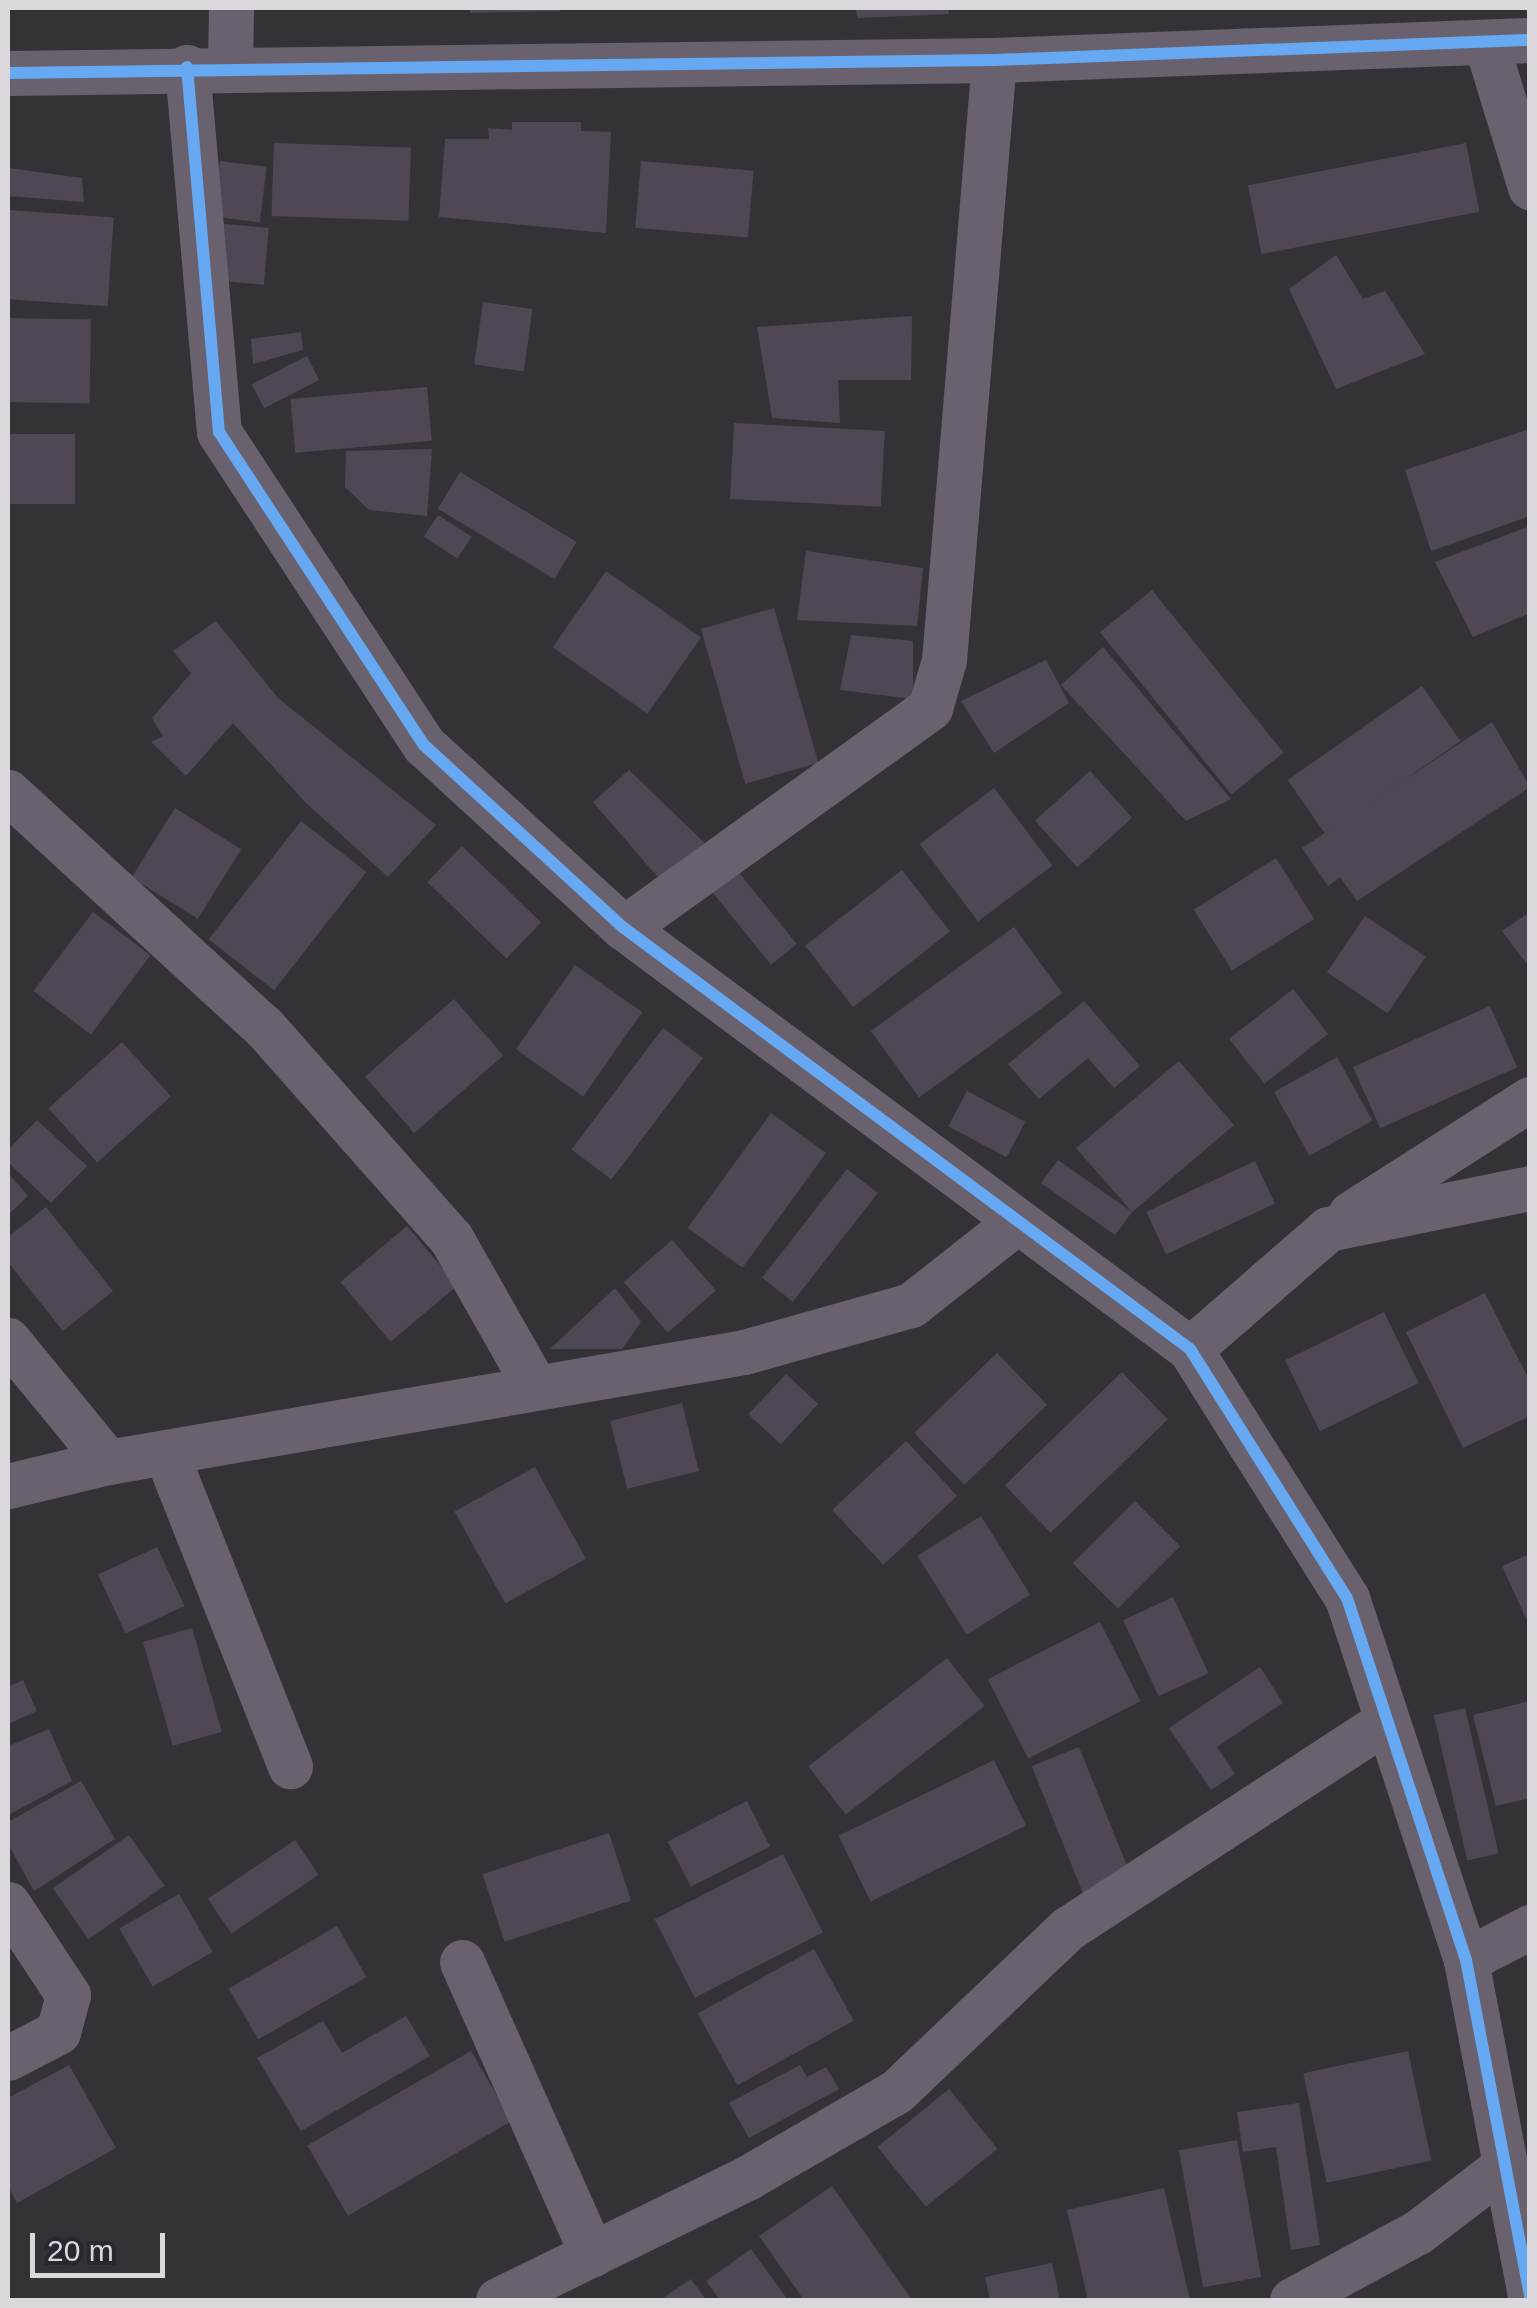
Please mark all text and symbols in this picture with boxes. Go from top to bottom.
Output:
scale bar [35,2213,170,2275]
text: 20 m [47,2234,114,2267]

